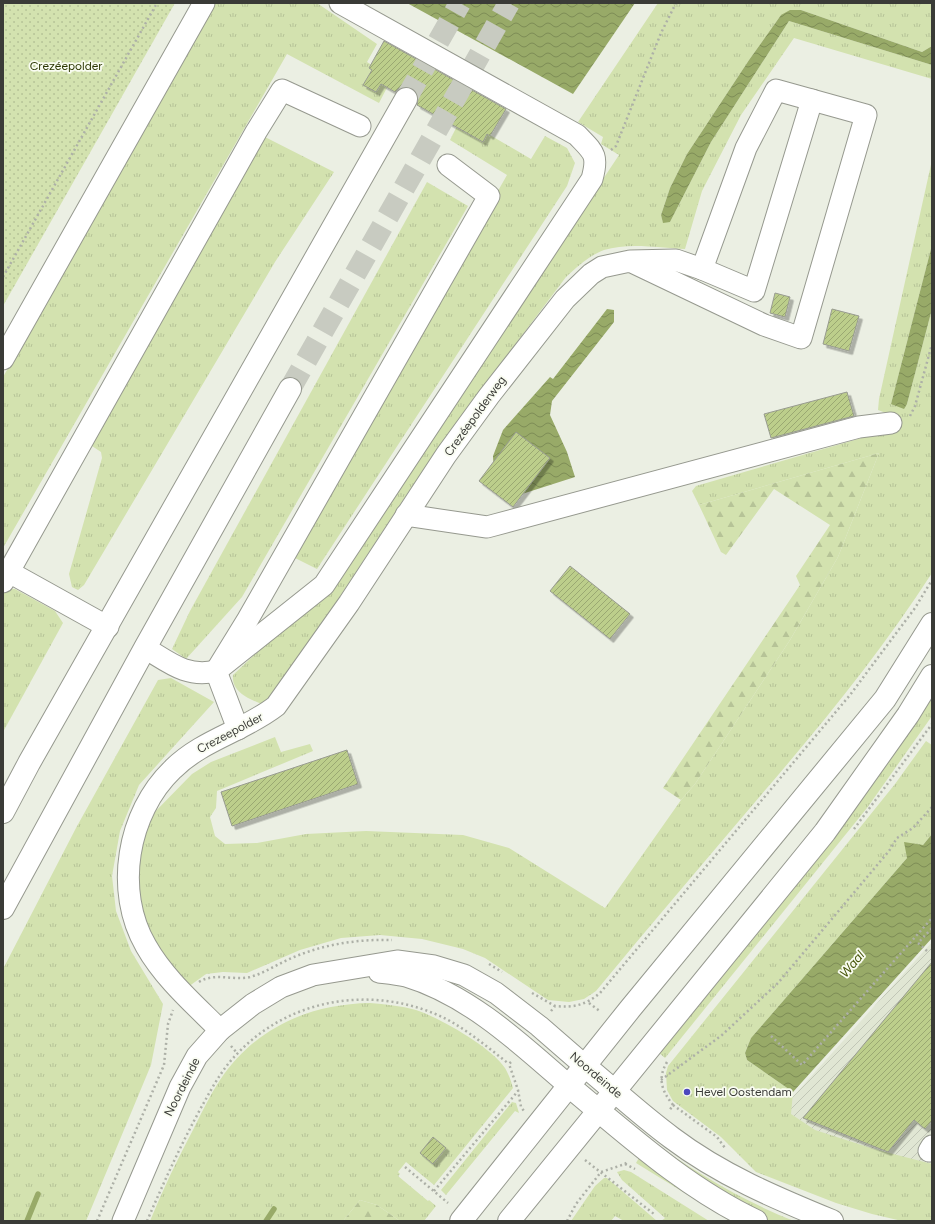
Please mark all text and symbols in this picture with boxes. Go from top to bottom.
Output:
park label: Crezéepolder [30,59,102,73]
street label: Crezéepolderweg [441,373,509,459]
street label: Crezeepolder [195,710,265,756]
water label: Waal [837,948,867,980]
street label: Noordeinde [567,1049,625,1101]
street label: Noordeinde [161,1055,203,1119]
place label: Hevel Oostendam [695,1085,792,1099]
marker: Hevel Oostendam [682,1087,692,1097]

